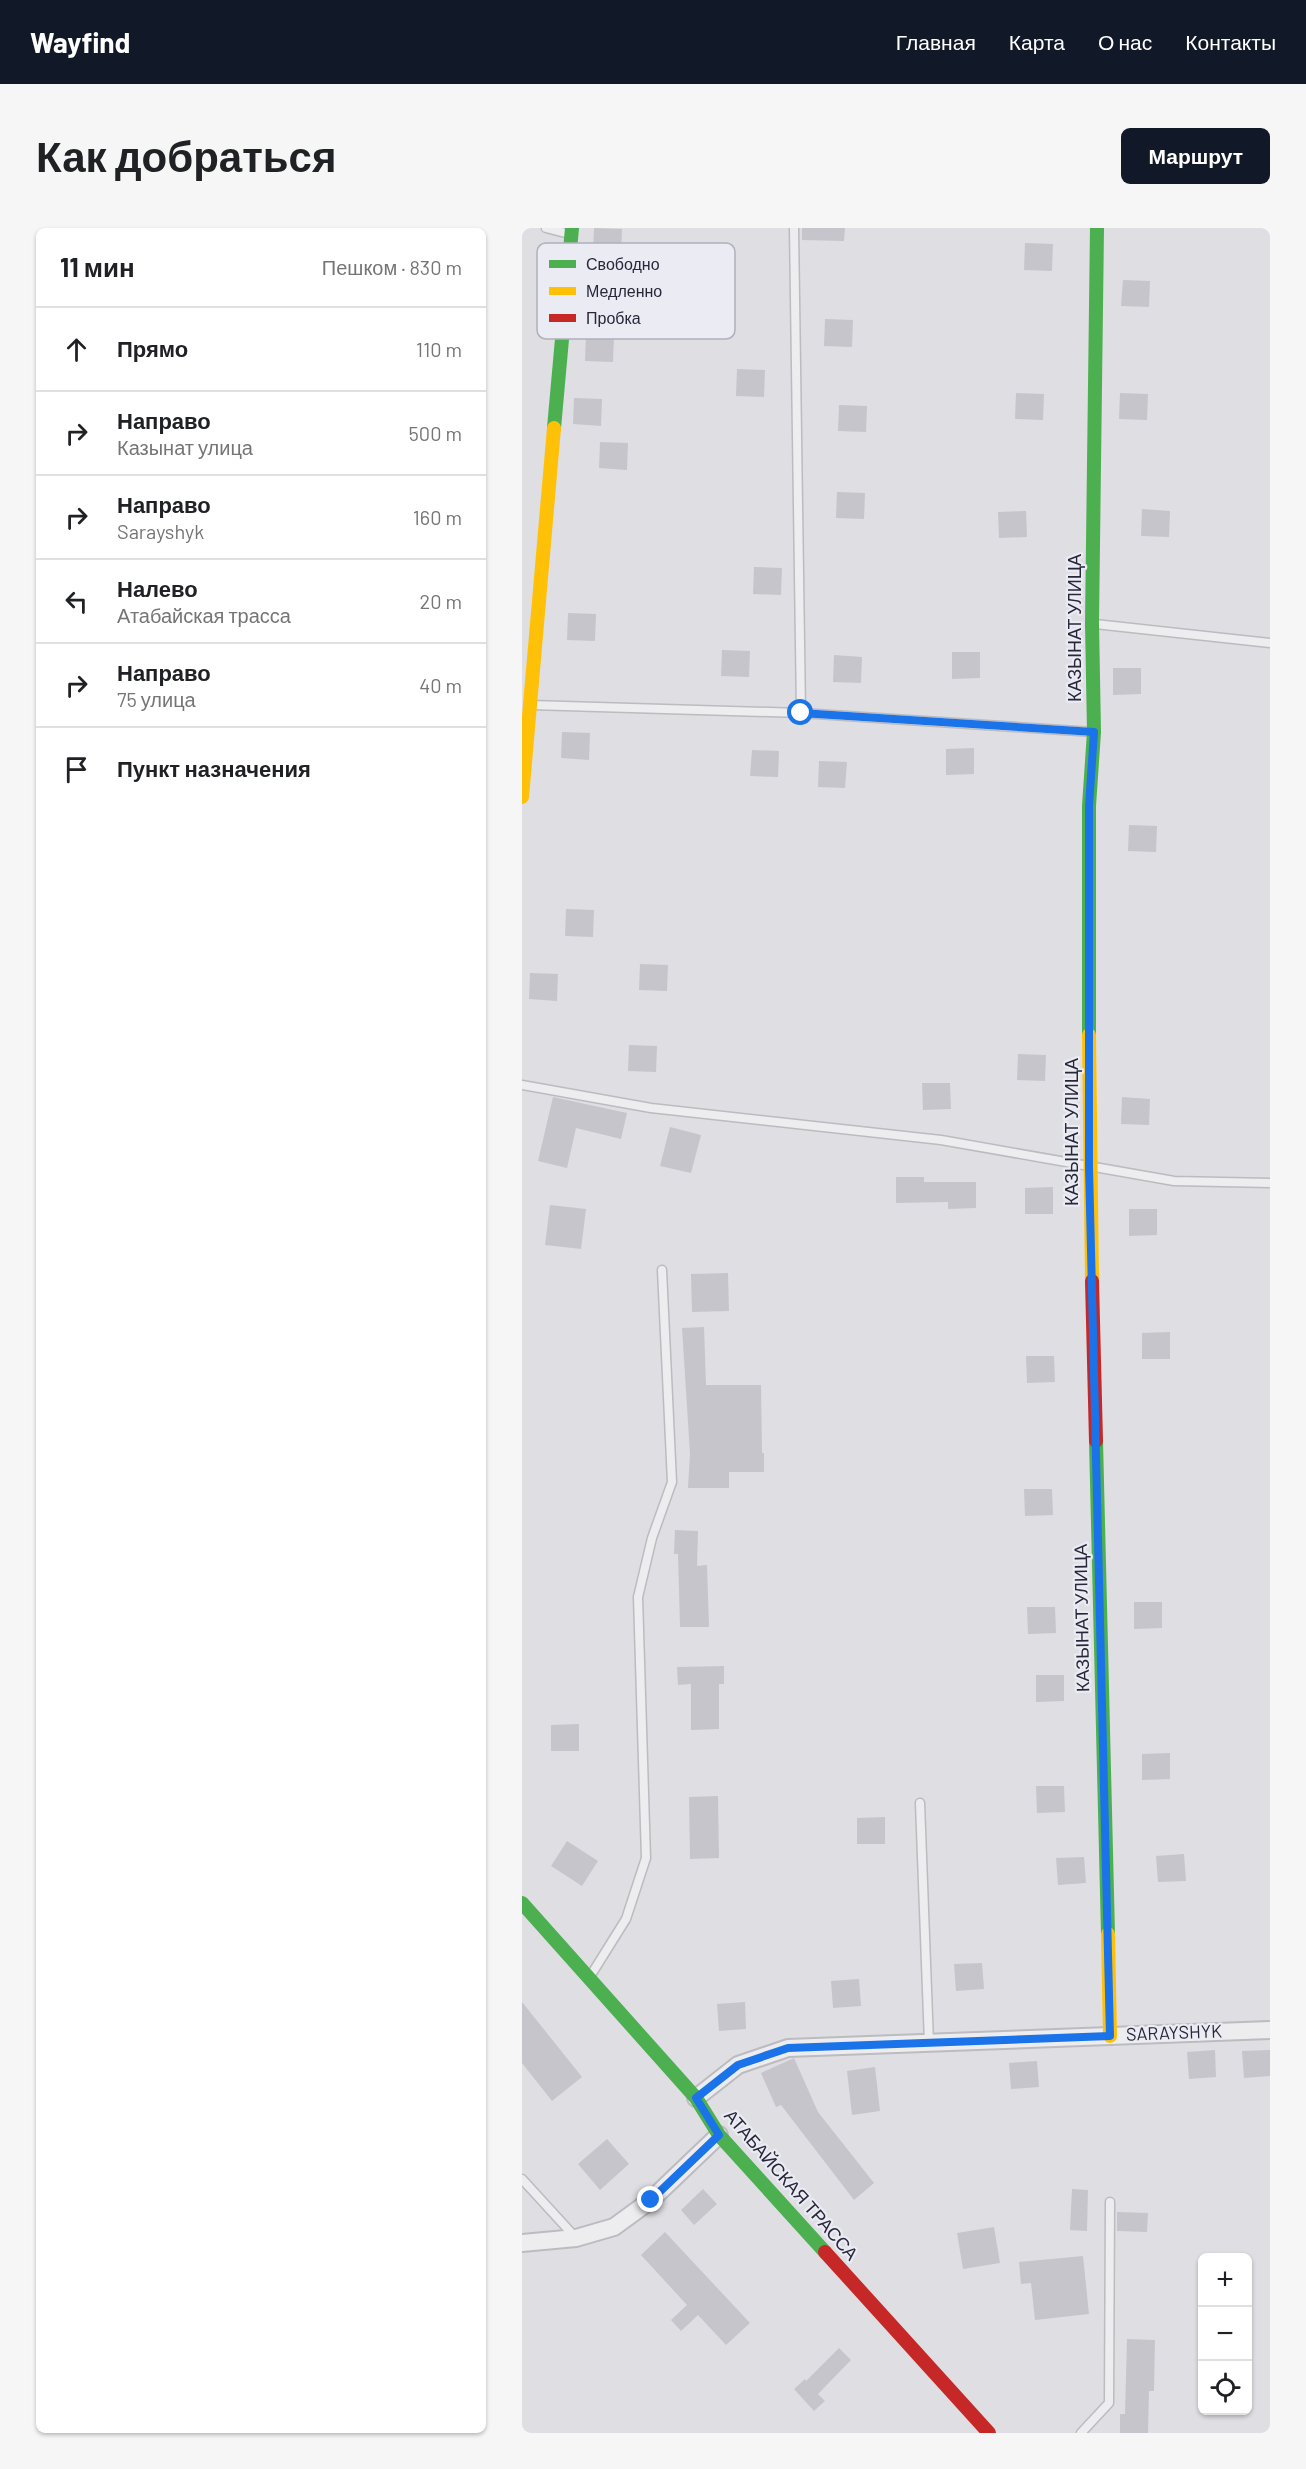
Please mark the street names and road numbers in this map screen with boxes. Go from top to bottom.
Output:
street label: КАЗЫНАТ УЛИЦА [1063,554,1085,702]
street label: КАЗЫНАТ УЛИЦА [1060,1058,1082,1206]
street label: КАЗЫНАТ УЛИЦА [1069,1544,1093,1692]
street label: SARAYSHYK [1125,2019,1222,2045]
street label: АТАБАЙСКАЯ ТРАССА [720,2104,863,2264]

